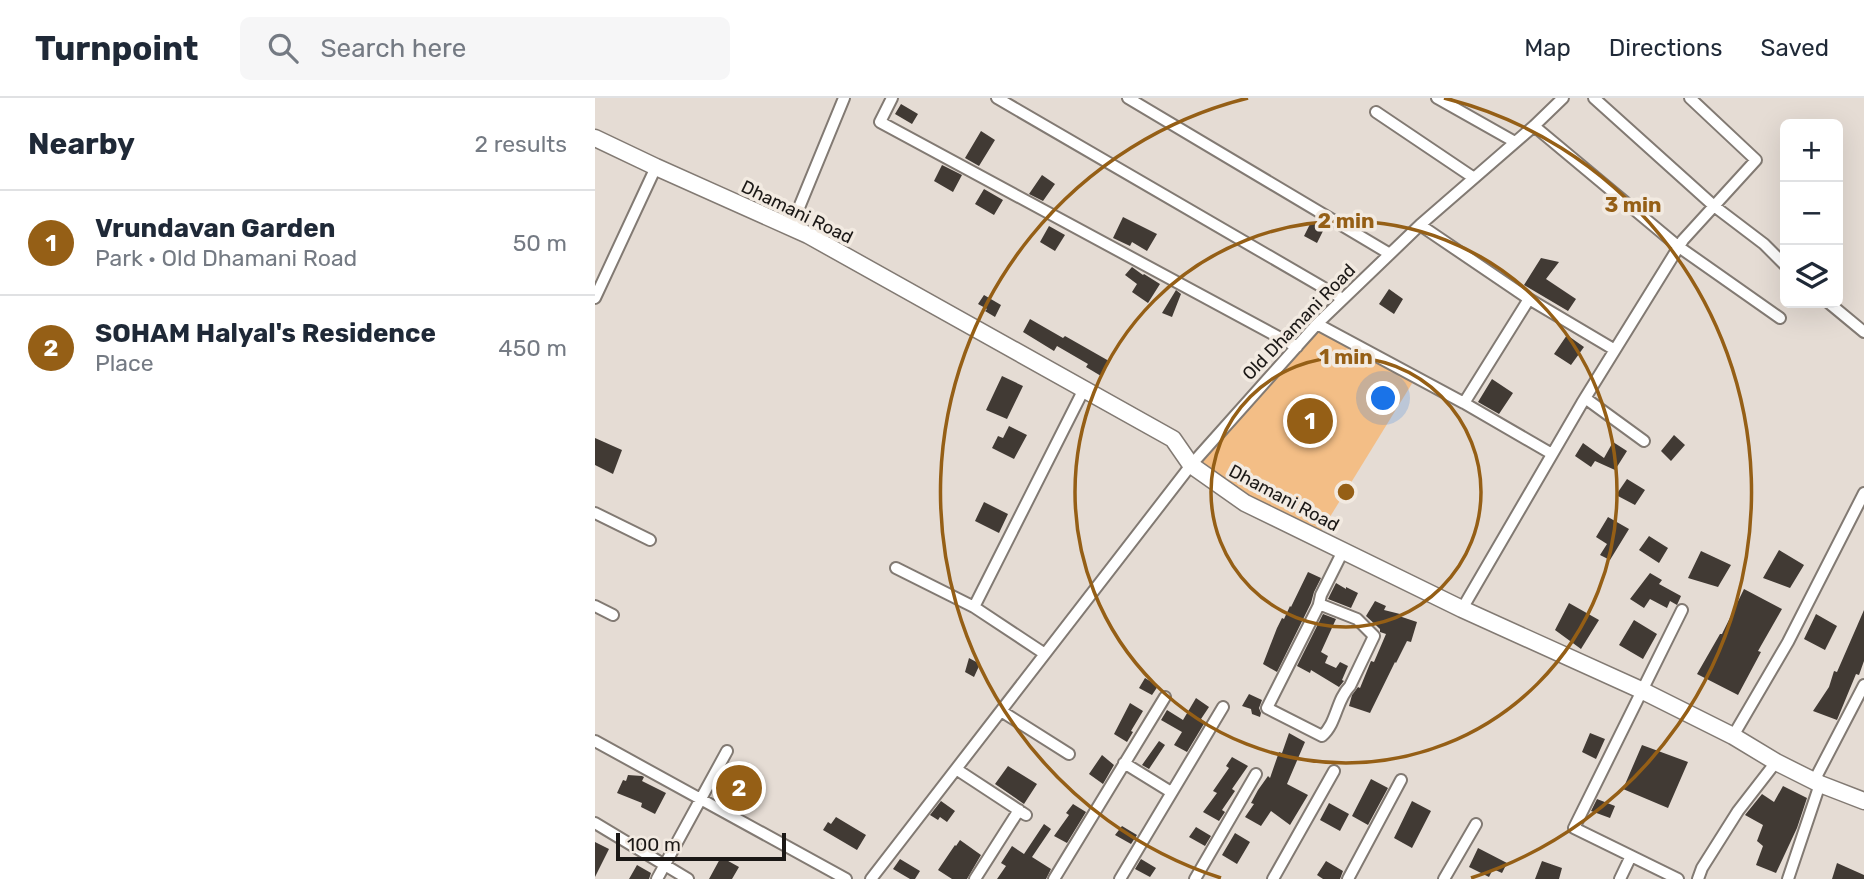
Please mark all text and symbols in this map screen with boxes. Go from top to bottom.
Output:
search box [240,17,730,80]
text: Turnpoint [35,29,198,68]
icon: search [264,29,302,67]
text: Search here [320,33,466,64]
text: Map [1524,34,1571,62]
text: Directions [1609,34,1722,62]
text: Saved [1760,34,1829,62]
map controls [1780,119,1843,308]
button: + [1780,119,1843,182]
text: Nearby [28,126,135,162]
text: 2 results [475,130,567,158]
street label: Dhamani Road [738,175,856,249]
button: − [1780,182,1843,245]
text: 3 min [1604,192,1662,217]
text: 2 min [1318,208,1374,233]
text: Vrundavan Garden [95,213,335,244]
text: 1 [45,229,57,257]
text: 50 m [513,229,567,257]
text: Park · Old Dhamani Road [95,244,357,272]
button: layers [1780,245,1843,308]
street label: Old Dhamani Road [1238,259,1360,385]
text: SOHAM Halyal's Residence [95,318,436,349]
text: 2 [44,334,58,362]
text: 450 m [498,334,567,362]
text: 1 min [1319,344,1373,369]
text: Place [95,349,154,377]
your location [1366,381,1400,415]
pin: 1 [1287,395,1333,447]
street label: Dhamani Road [1225,460,1343,536]
centre of rings [1334,480,1358,504]
pin: 2 [716,762,762,814]
scale bar [616,830,786,862]
text: 100 m [627,833,681,856]

